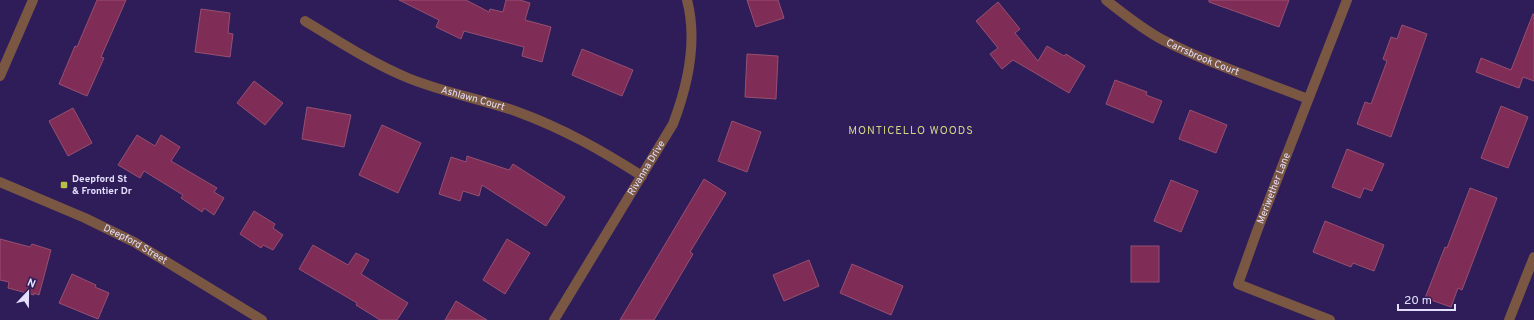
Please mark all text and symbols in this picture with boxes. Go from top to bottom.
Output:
street label: Carrsbrook Court [1164,36,1241,79]
street label: Ashlawn Court [440,83,507,114]
district label: MONTICELLO WOODS [848,124,974,138]
street label: Rivanna Drive [625,138,668,198]
street label: Meriwether Lane [1254,151,1293,226]
place label: Deepford St & Frontier Dr [72,173,133,198]
marker: Deepford St & Frontier Dr [59,180,69,190]
street label: Deepford Street [101,221,170,267]
north arrow [8,272,48,312]
text: N [25,276,38,292]
scale bar [1398,286,1455,312]
text: 20 m [1404,293,1432,309]

